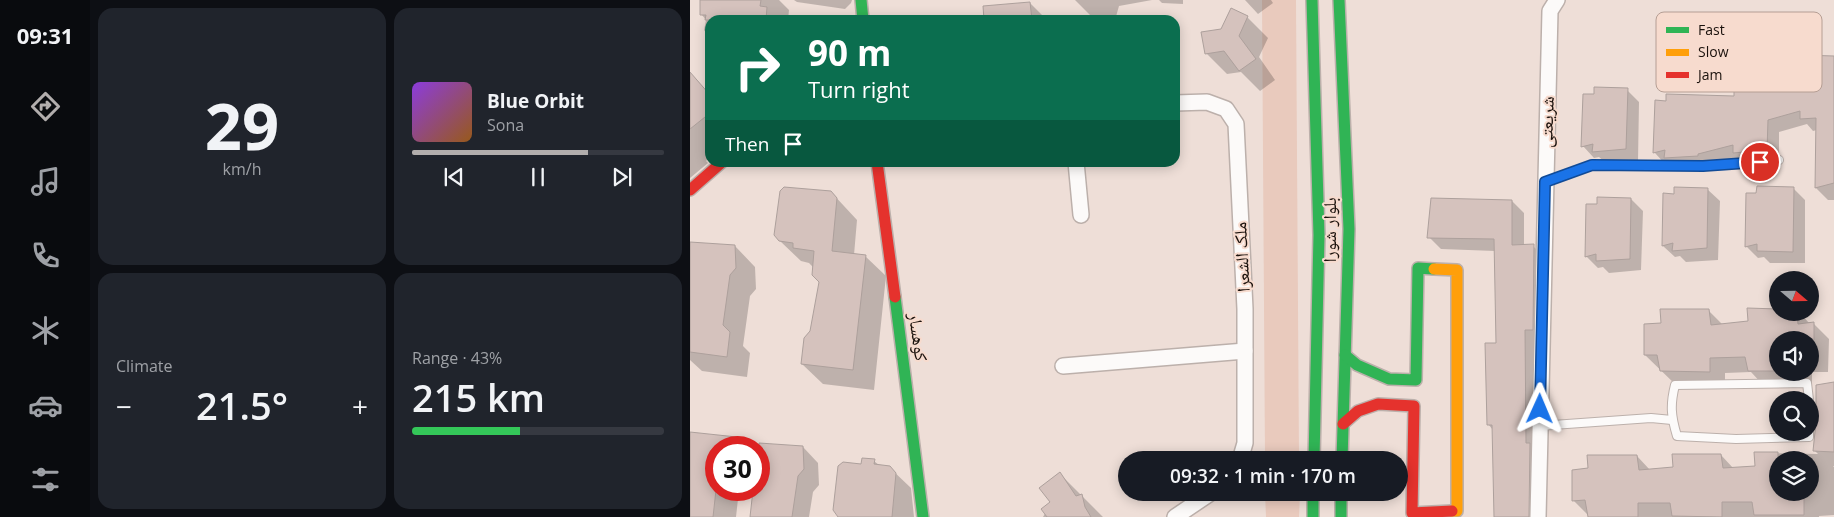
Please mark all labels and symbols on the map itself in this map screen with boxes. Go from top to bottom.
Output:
legend [1656,12,1822,92]
text: Fast [1698,20,1725,39]
text: Slow [1698,42,1729,61]
text: Jam [1696,65,1723,84]
street label: شریعتی [1533,96,1559,148]
pin [1739,141,1781,183]
street label: بلوار شورا [1317,197,1341,263]
street label: ملک الشعرا [1227,221,1255,293]
north arrow [1769,271,1819,321]
street label: کوهسار [904,310,934,363]
position arrow [1513,382,1565,434]
speed limit sign: 30 [705,436,770,501]

